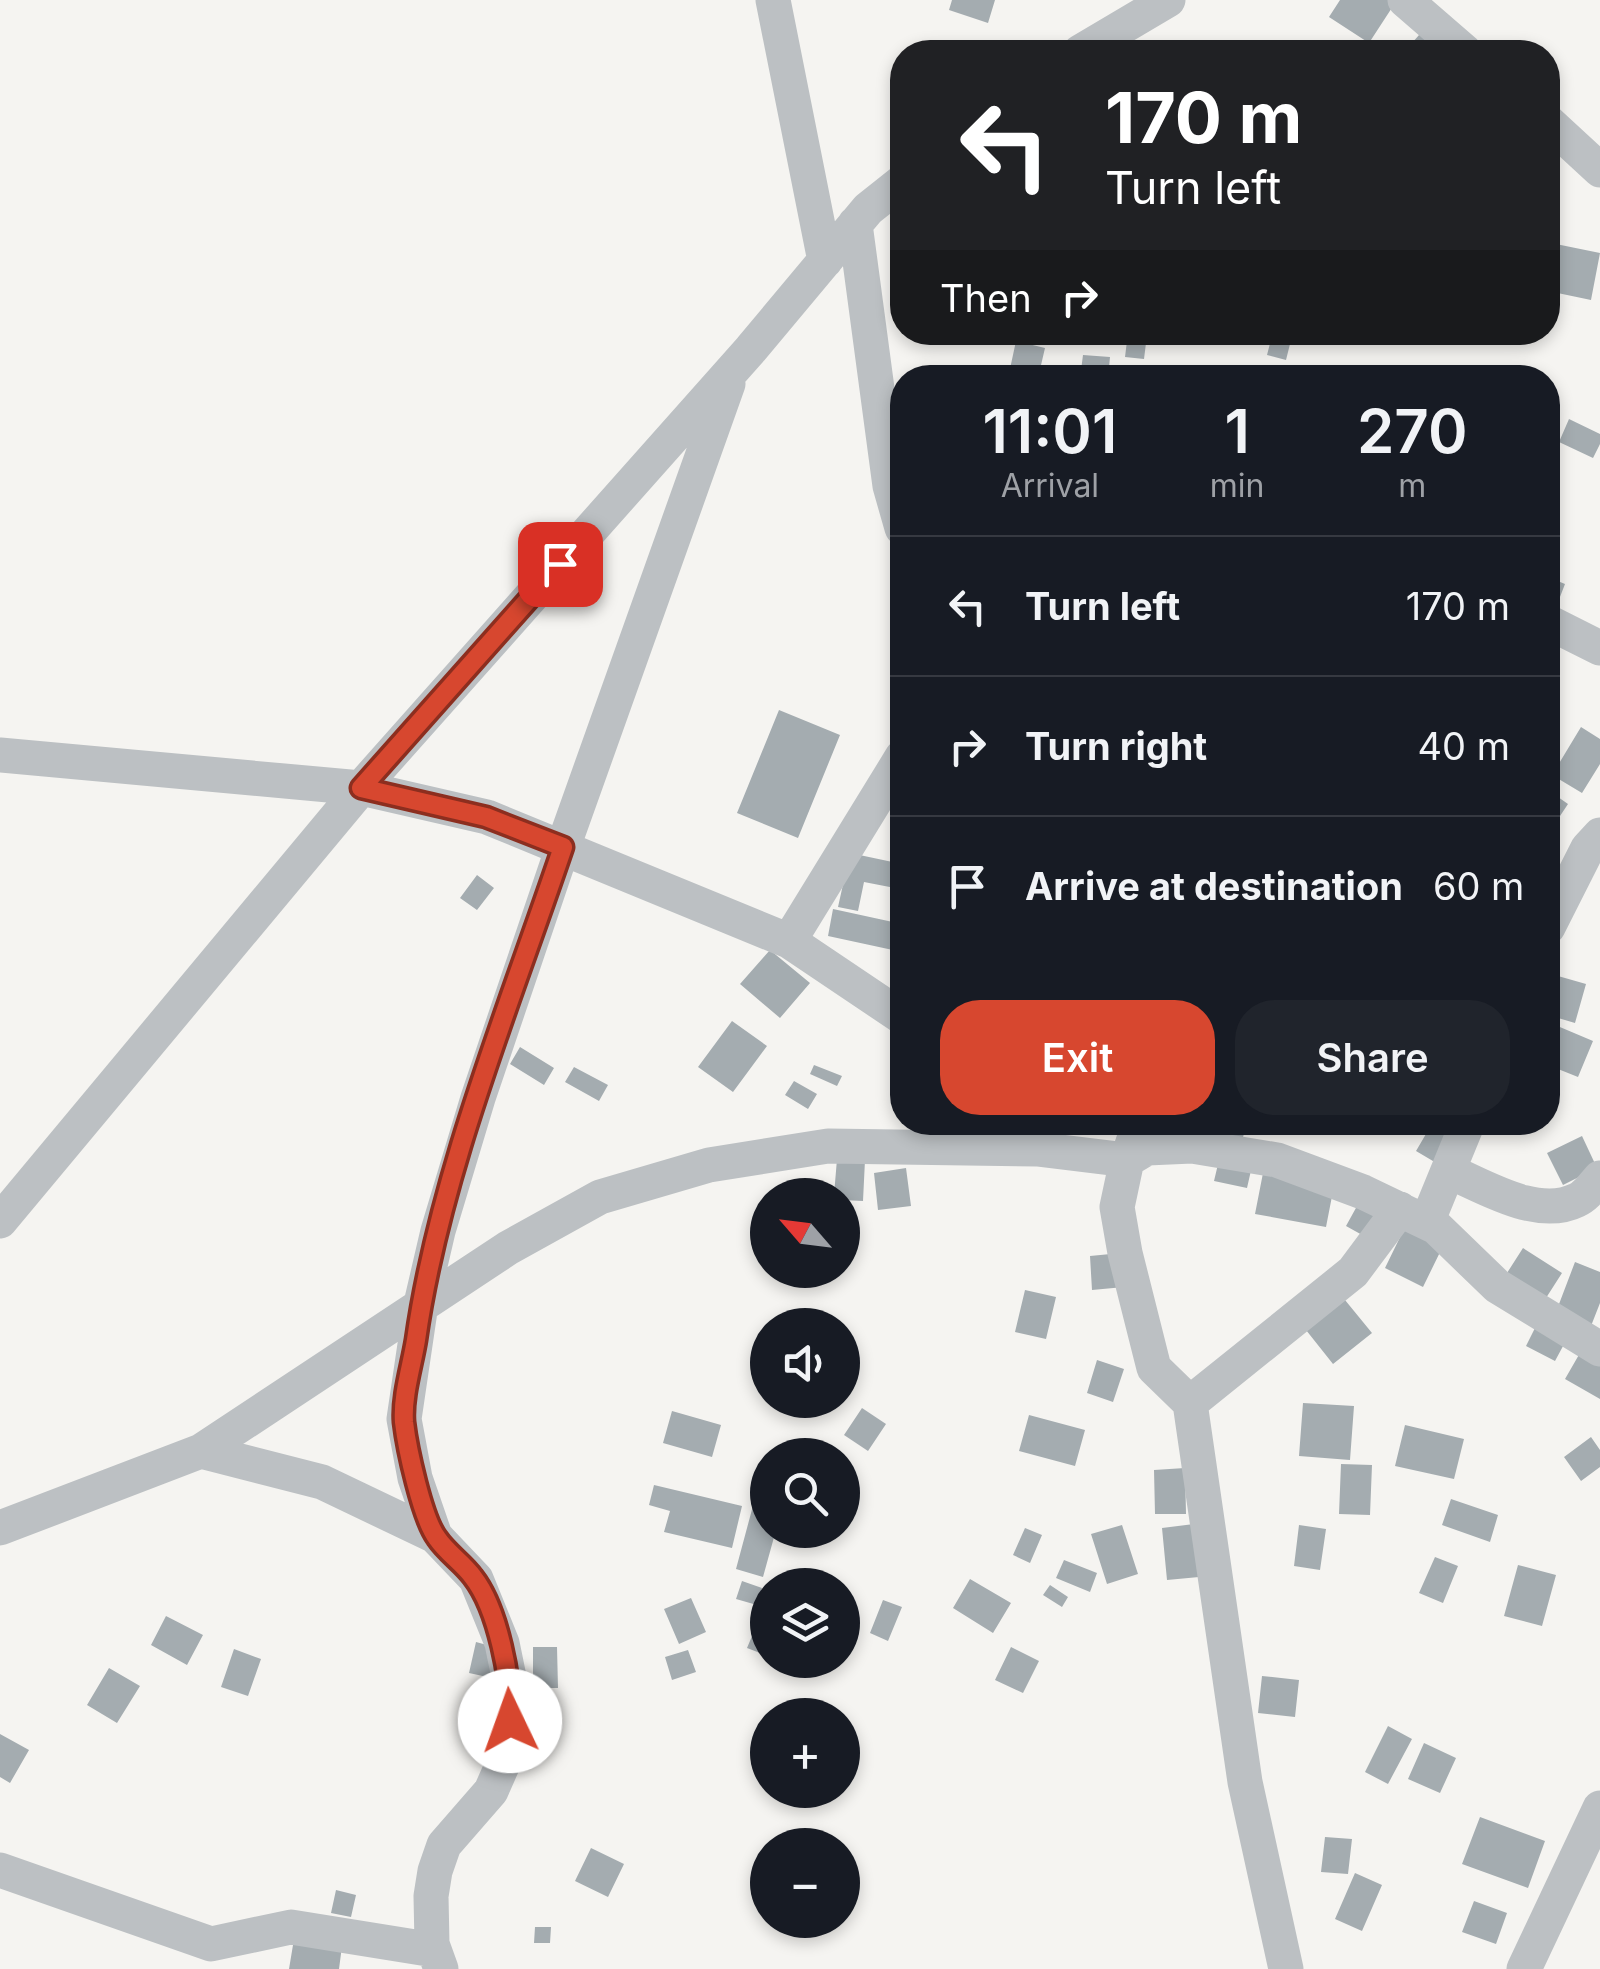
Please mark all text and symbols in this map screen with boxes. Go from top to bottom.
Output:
text: 170 m [1105,75,1302,160]
icon: left [940,80,1070,210]
text: Turn left [1105,160,1281,215]
icon: right [1052,270,1107,325]
text: Then [940,275,1032,321]
text: 11:01 [982,395,1117,467]
text: 1 [1224,395,1250,467]
text: 270 [1357,395,1468,467]
text: Arrival [1001,466,1099,505]
text: min [1210,466,1264,505]
text: m [1398,466,1426,505]
pin [518,522,603,607]
icon: arrive [533,537,588,592]
icon: left [940,579,995,634]
text: Turn left [1025,583,1180,629]
text: 170 m [1406,583,1510,629]
icon: right [940,719,995,774]
text: Turn right [1025,723,1207,769]
text: 40 m [1418,723,1510,769]
icon: arrive [940,859,995,914]
text: Arrive at destination [1025,863,1403,909]
text: 60 m [1433,863,1524,909]
button: Exit [940,1000,1215,1115]
button: Share [1235,1000,1510,1115]
north arrow [750,1178,860,1288]
map controls [750,1178,860,1938]
button: sound [750,1308,860,1418]
button: search [750,1438,860,1548]
button: layers [750,1568,860,1678]
position arrow [458,1669,562,1773]
button: + [750,1698,860,1808]
button: − [750,1828,860,1938]

